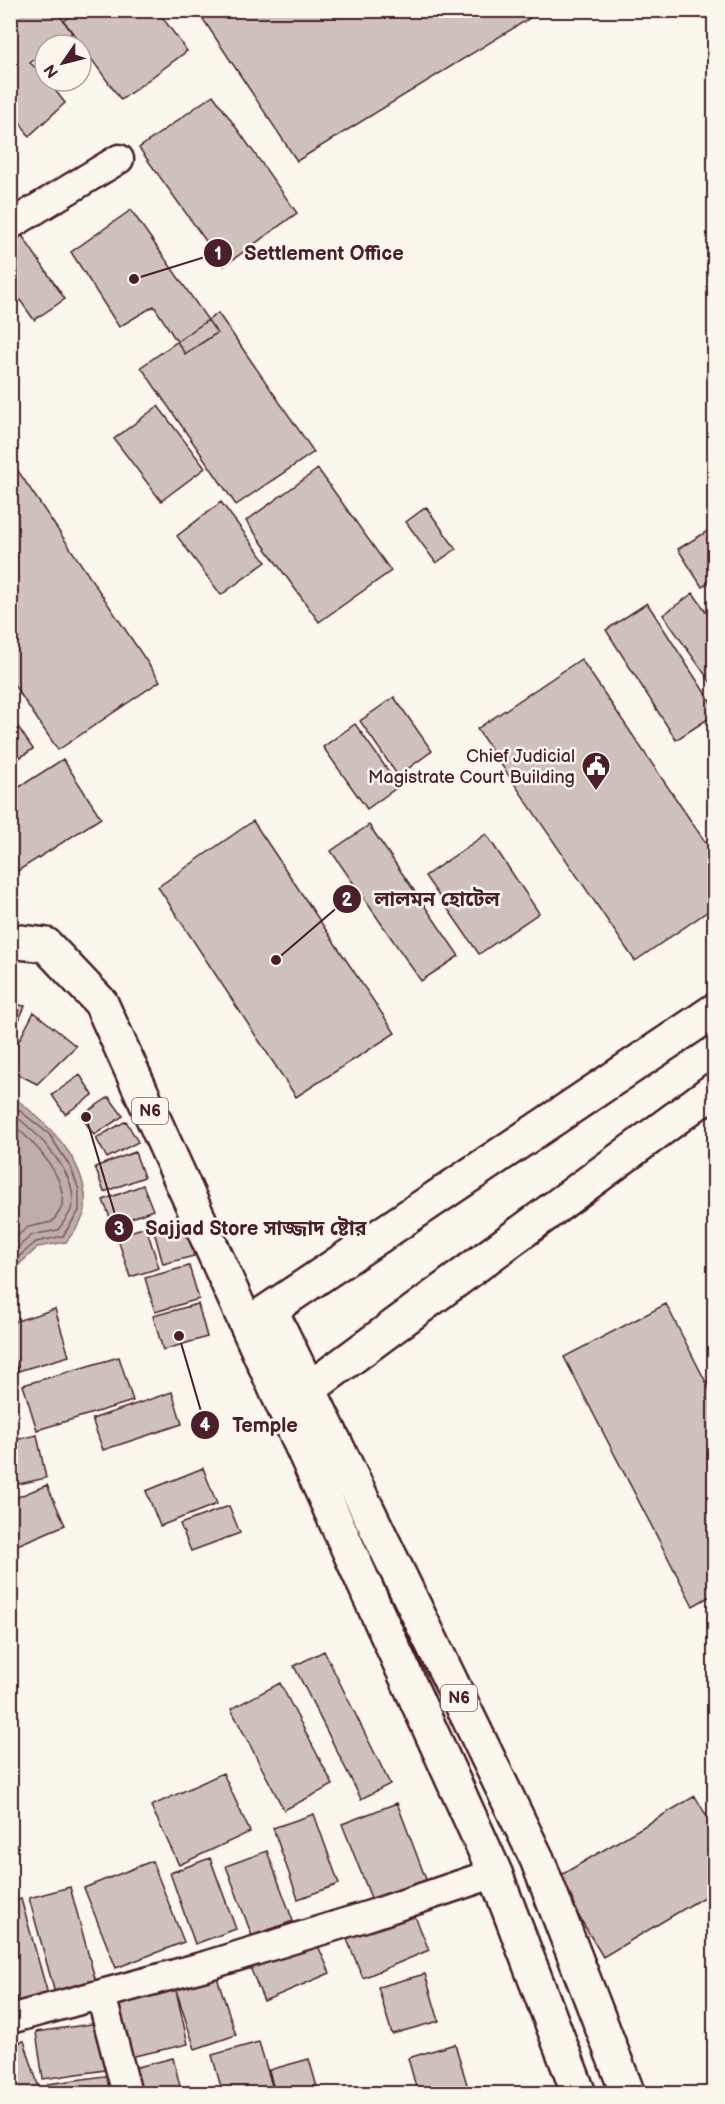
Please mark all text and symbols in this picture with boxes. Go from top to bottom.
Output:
north arrow [33,33,93,93]
text: N [41,60,63,81]
callout: Settlement Office [203,234,416,272]
text: Settlement Office [244,242,404,266]
text: 1 [214,244,222,265]
place label: Chief Judicial Magistrate Court Building [368,746,575,788]
public building icon: Chief Judicial Magistrate Court Building [580,750,612,792]
callout: লালমন হোটেল [332,880,512,918]
text: লালমন হোটেল [373,887,500,912]
text: 2 [342,890,353,911]
road number: N6 [132,1098,168,1124]
callout: Sajjad Store সাজ্জাদ ষ্টোর [104,1209,379,1247]
text: Sajjad Store সাজ্জাদ ষ্টোর [145,1216,368,1241]
text: 3 [114,1219,124,1240]
callout: Temple [190,1406,310,1444]
text: Temple [232,1414,298,1438]
text: 4 [200,1415,211,1436]
road number: N6 [441,1685,477,1711]

